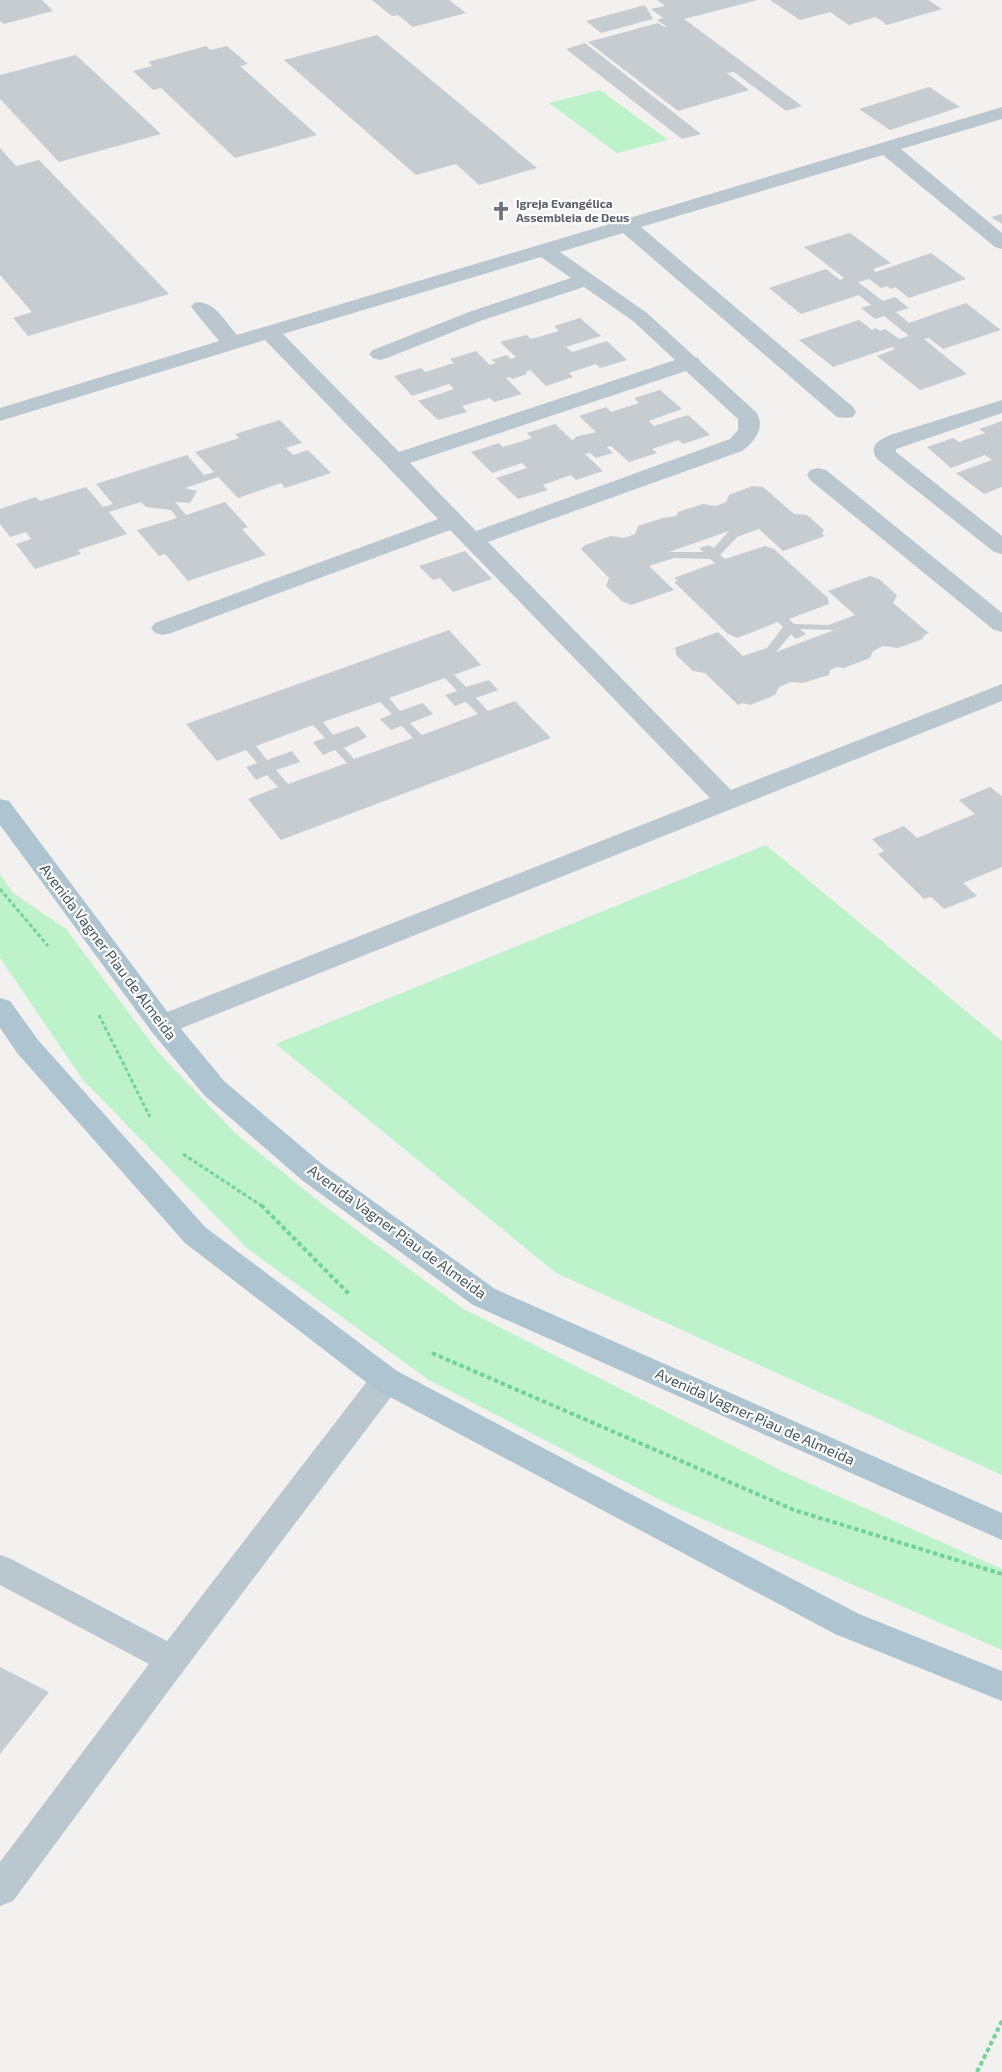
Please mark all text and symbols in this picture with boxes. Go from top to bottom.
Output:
place label: Igreja Evangélica Assembleia de Deus [516,196,629,224]
church icon: Igreja Evangélica Assembleia de Deus [490,200,512,222]
street label: Avenida Vagner Piau de Almeida [37,860,181,1043]
street label: Avenida Vagner Piau de Almeida [305,1160,490,1302]
street label: Avenida Vagner Piau de Almeida [653,1364,858,1468]

